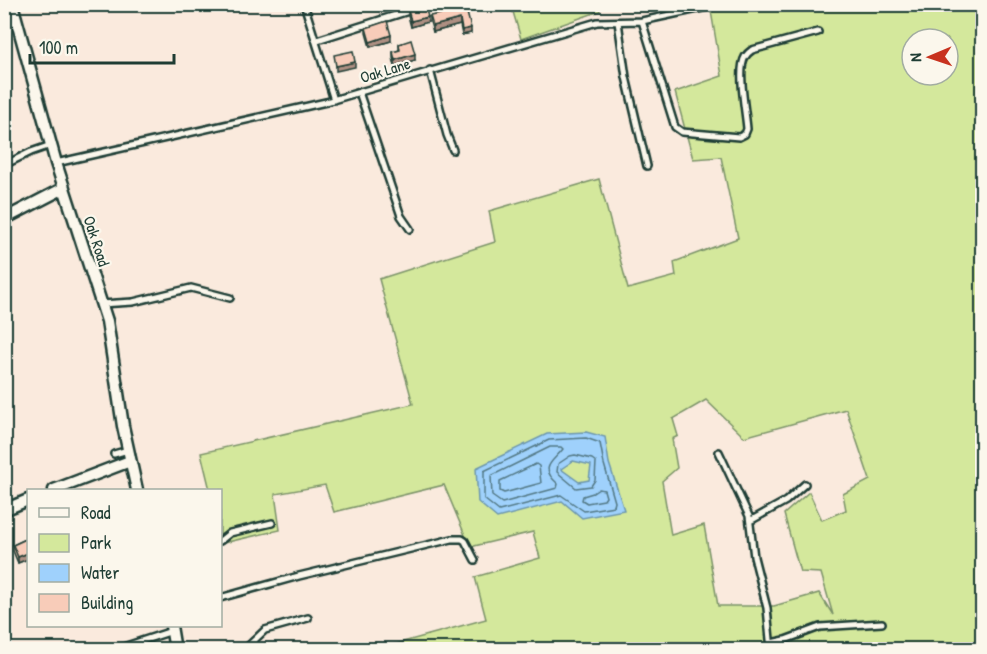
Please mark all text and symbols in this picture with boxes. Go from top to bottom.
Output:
scale bar [30,27,174,65]
north arrow [900,27,960,87]
text: 100 m [39,35,78,60]
street label: Oak Lane [357,52,413,88]
text: N [904,52,926,62]
street label: Oak Road [79,213,115,269]
legend [27,489,222,627]
text: Road [81,500,111,525]
text: Park [81,530,112,555]
text: Water [81,560,119,585]
text: Building [81,590,133,615]

